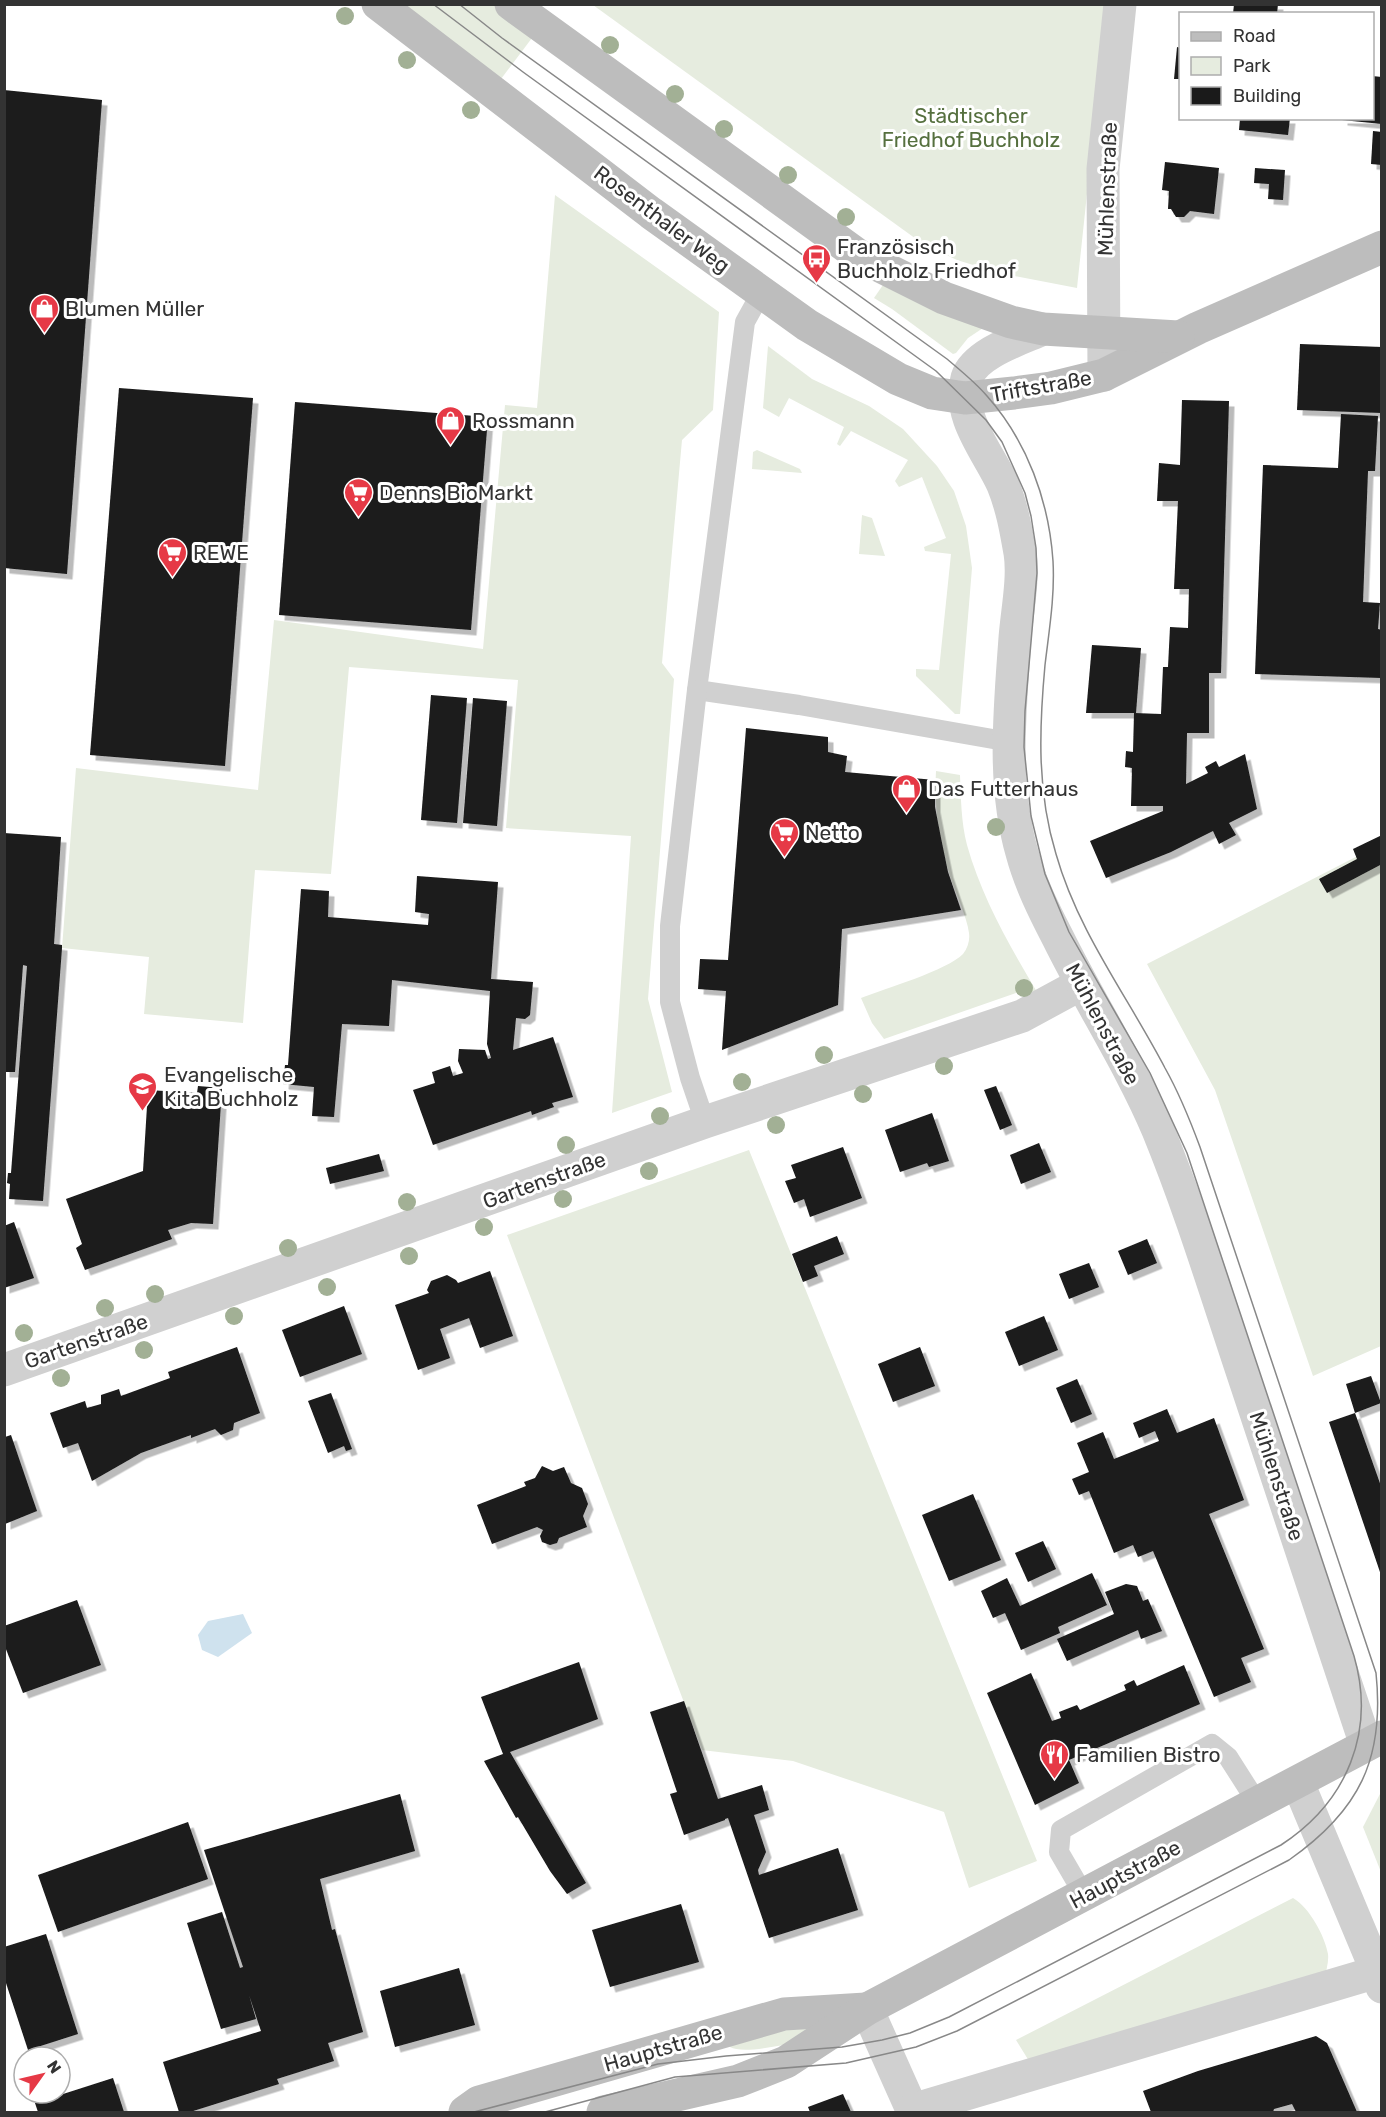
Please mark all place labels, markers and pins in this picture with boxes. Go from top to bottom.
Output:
place label: Französisch Buchholz Friedhof [837,234,1016,283]
bus stop icon: Französisch Buchholz Friedhof [800,242,832,284]
shop icon: Blumen Müller [28,292,60,334]
place label: Blumen Müller [65,296,204,321]
shop icon: Rossmann [435,404,467,446]
place label: Rossmann [472,408,575,433]
supermarket icon: Denns BioMarkt [342,476,374,518]
place label: Denns BioMarkt [379,480,533,505]
supermarket icon: REWE [156,536,188,578]
place label: REWE [193,540,249,565]
shop icon: Das Futterhaus [891,772,923,814]
place label: Das Futterhaus [928,776,1079,801]
supermarket icon: Netto [768,816,800,858]
place label: Netto [805,820,860,845]
place label: Evangelische Kita Buchholz [164,1062,298,1111]
school or university icon: Evangelische Kita Buchholz [127,1070,159,1112]
restaurant icon: Familien Bistro [1039,1738,1071,1780]
place label: Familien Bistro [1076,1742,1221,1767]

